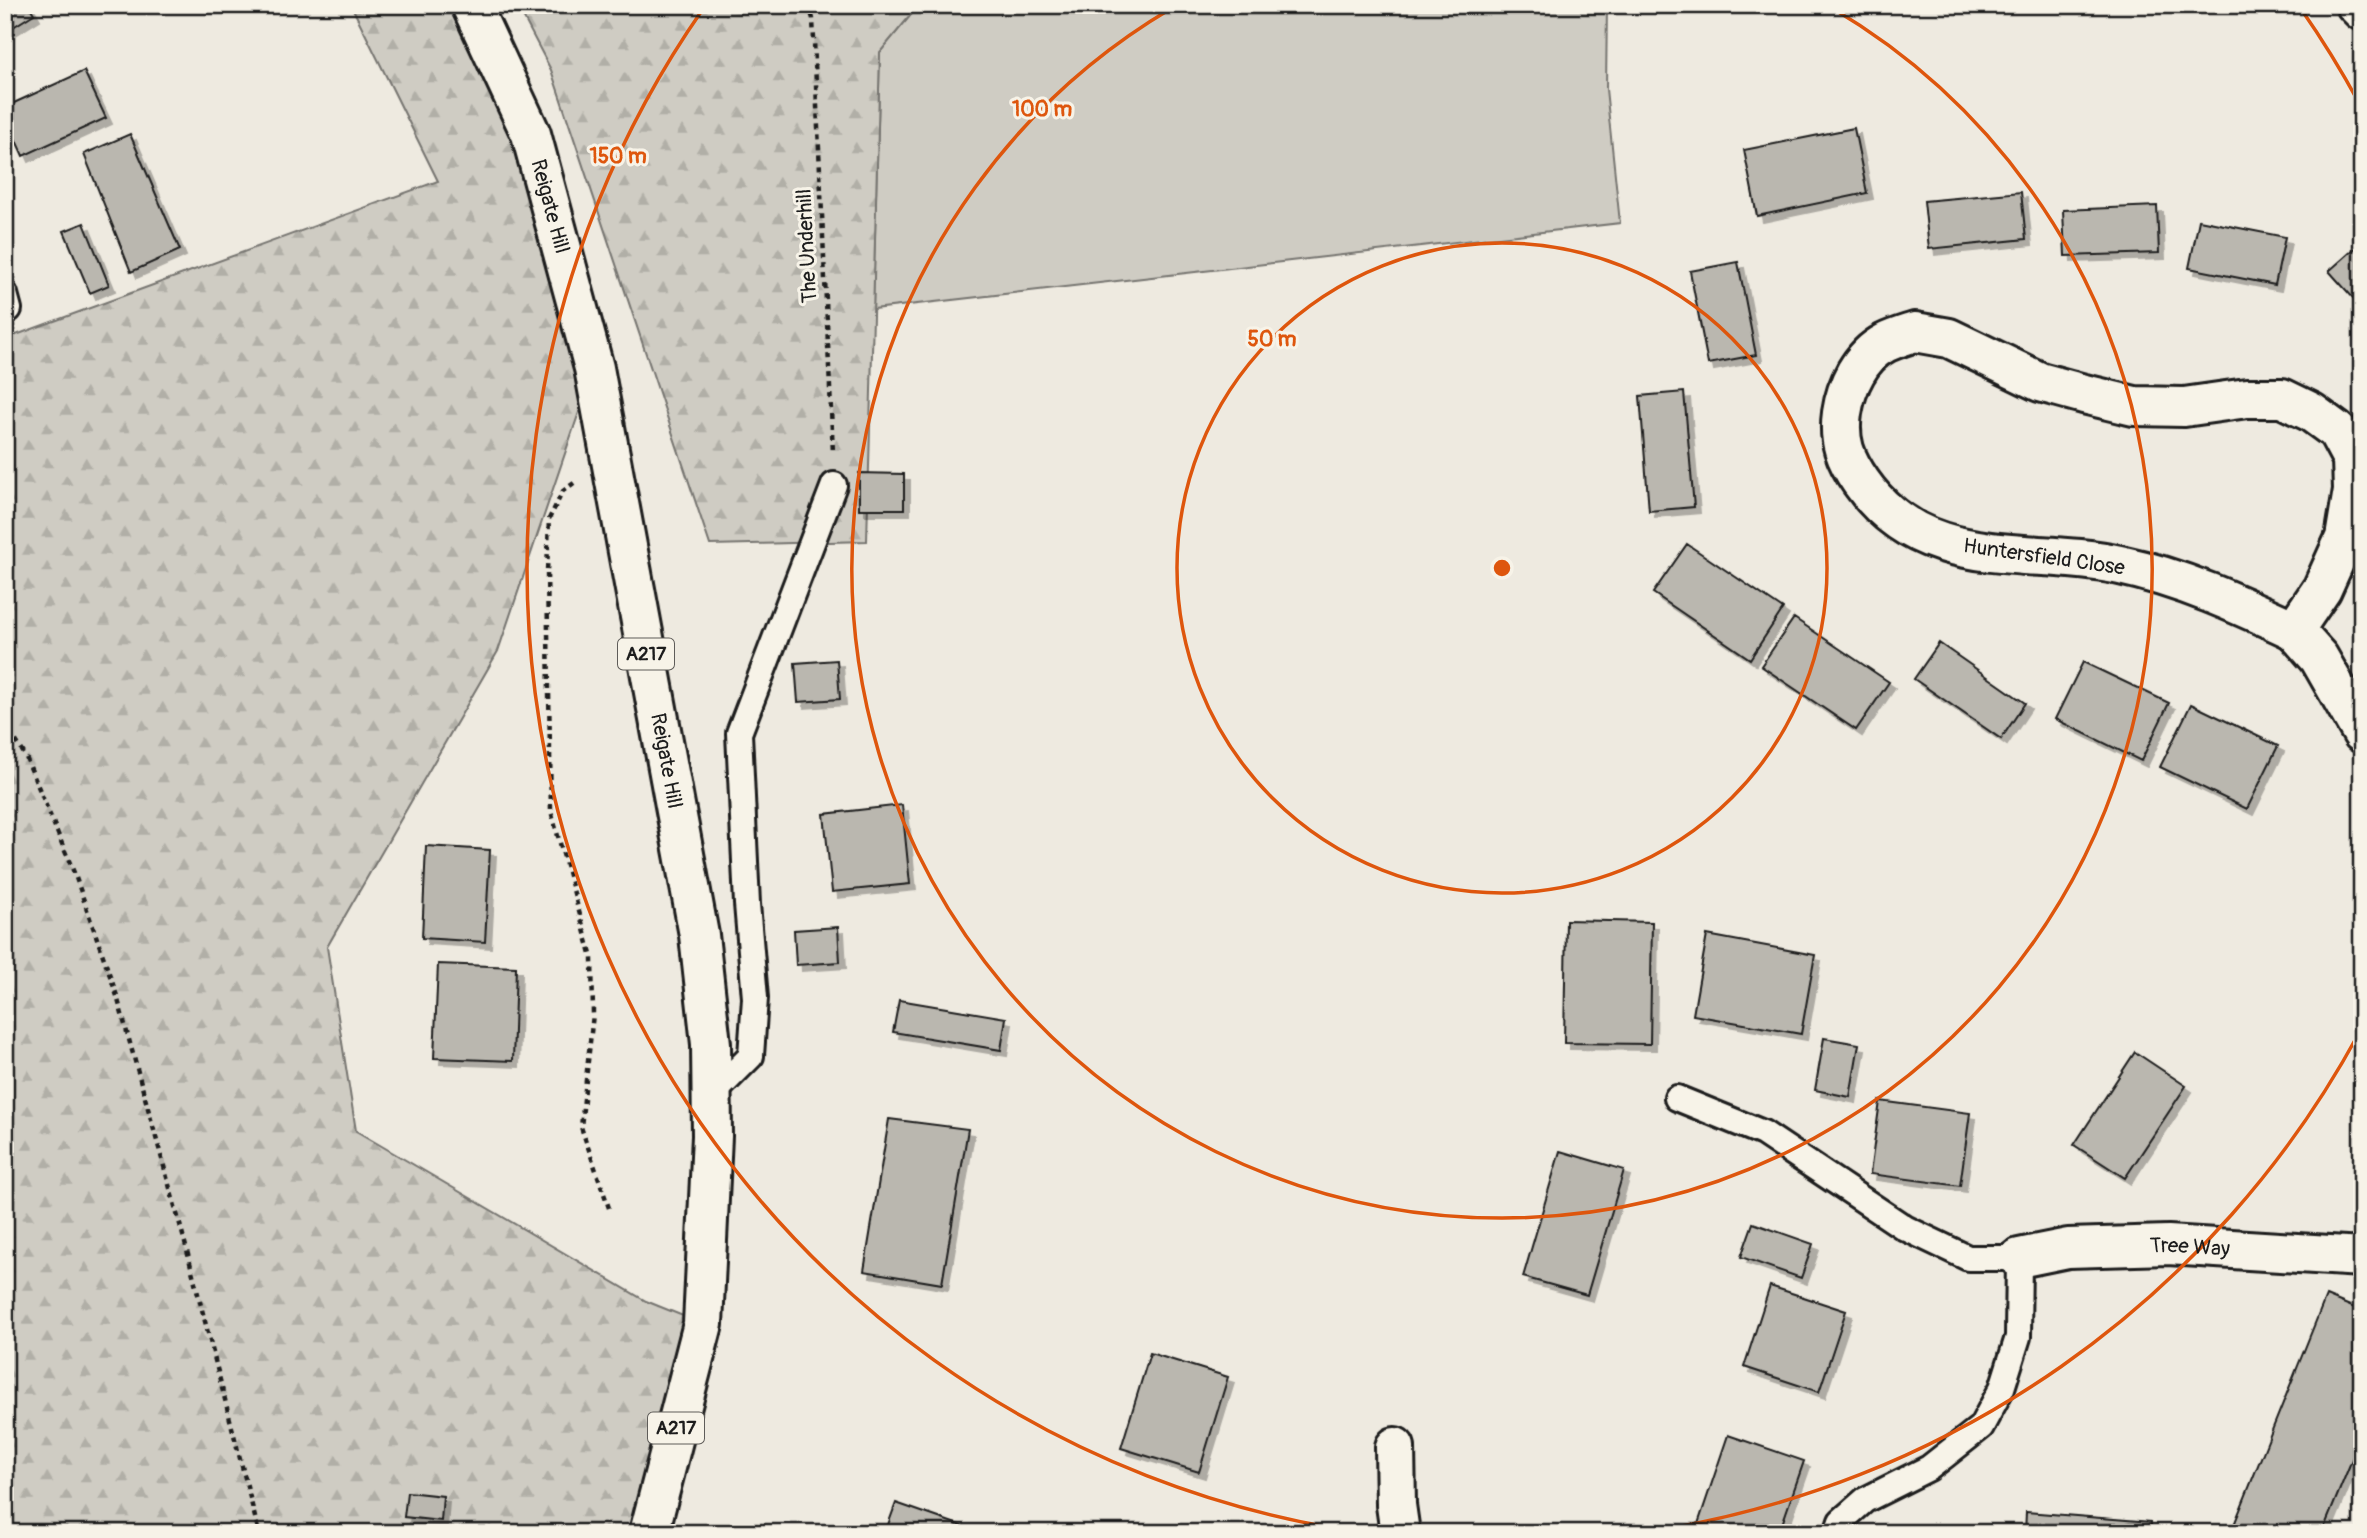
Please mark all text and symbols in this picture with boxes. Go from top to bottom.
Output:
text: 100 m [1012,96,1072,123]
text: 150 m [589,143,647,170]
street label: Reigate Hill [525,156,576,256]
street label: The Underhill [791,188,823,304]
text: 50 m [1248,326,1297,353]
street label: Huntersfield Close [1962,532,2127,582]
centre of rings [1490,556,1514,580]
road number: A217 [618,638,674,670]
street label: Reigate Hill [645,711,689,811]
street label: Tree Way [2150,1231,2231,1262]
road number: A217 [648,1412,704,1444]

